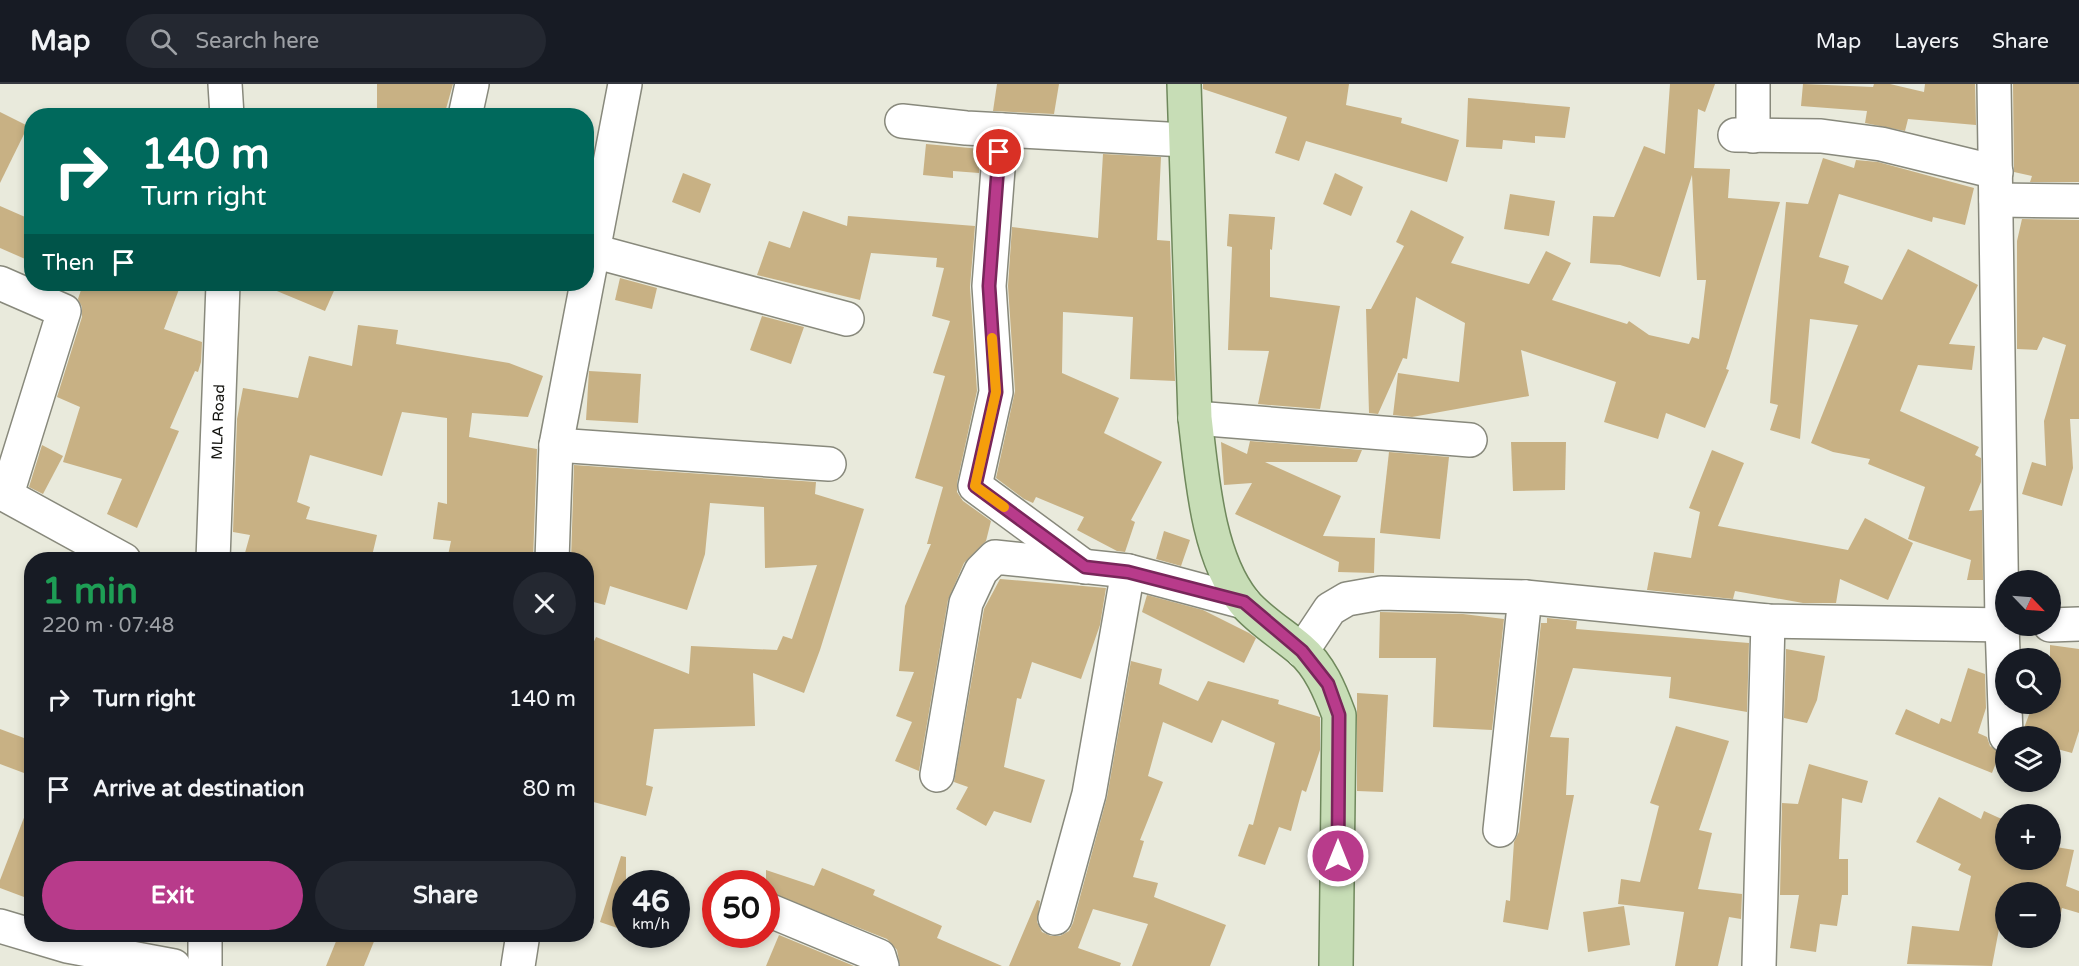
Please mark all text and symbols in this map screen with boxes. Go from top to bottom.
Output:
search box [126,14,546,68]
text: Map [30,24,90,58]
icon: search [147,25,180,58]
text: Search here [195,28,319,54]
text: Map [1816,29,1861,54]
text: Layers [1894,29,1959,54]
text: Share [1992,29,2049,54]
pin [973,126,1024,177]
text: 140 m [141,129,270,180]
icon: right [42,132,120,210]
icon: arrive [982,135,1015,168]
text: Turn right [141,180,267,213]
icon: arrive [107,246,140,279]
text: Then [42,250,95,276]
street label: MLA Road [208,384,228,460]
text: 1 min [42,570,138,613]
north arrow [1995,570,2061,636]
map controls [1995,570,2061,948]
button: close [513,572,576,635]
text: 220 m · 07:48 [42,614,174,638]
button: search [1995,648,2061,714]
icon: right [42,683,75,716]
text: Turn right [93,686,195,712]
text: 140 m [509,686,576,712]
button: layers [1995,726,2061,792]
icon: arrive [42,773,75,806]
text: Arrive at destination [93,776,304,802]
text: 80 m [522,776,576,802]
button: + [1995,804,2061,870]
position arrow [1306,824,1370,888]
button: Exit [42,861,303,930]
button: Share [315,861,576,930]
speed limit sign: 50 [702,870,780,948]
button: − [1995,882,2061,948]
text: 46 [632,883,670,920]
text: km/h [632,915,670,933]

